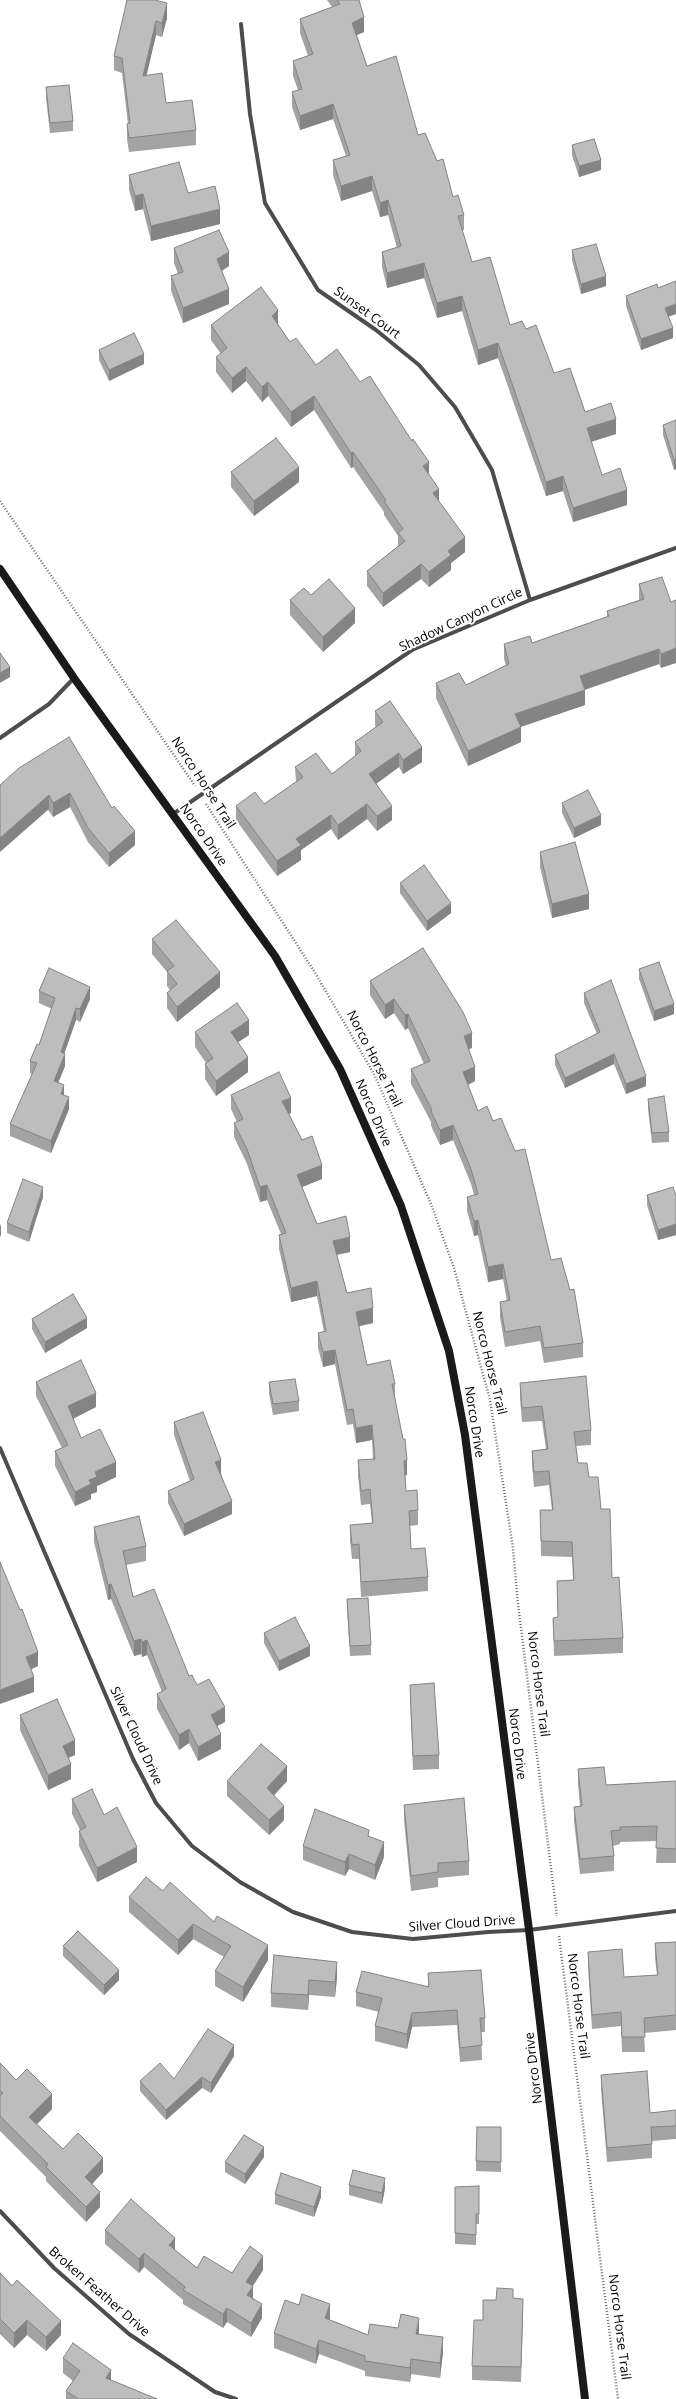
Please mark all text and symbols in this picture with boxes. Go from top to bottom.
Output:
street label: Sunset Court [331,284,403,342]
street label: Shadow Canyon Circle [397,585,525,655]
street label: Norco Horse Trail [168,734,238,832]
street label: Norco Drive [176,801,230,869]
street label: Norco Horse Trail [343,1008,405,1110]
street label: Norco Drive [351,1077,395,1149]
street label: Norco Horse Trail [469,1310,509,1416]
street label: Norco Drive [461,1385,487,1459]
street label: Norco Horse Trail [524,1630,552,1738]
street label: Silver Cloud Drive [106,1684,166,1788]
street label: Norco Drive [505,1707,529,1781]
street label: Silver Cloud Drive [408,1913,516,1935]
street label: Norco Horse Trail [564,1952,592,2060]
street label: Norco Drive [522,2031,546,2105]
street label: Broken Feather Drive [45,2244,153,2340]
street label: Norco Horse Trail [605,2273,633,2381]

